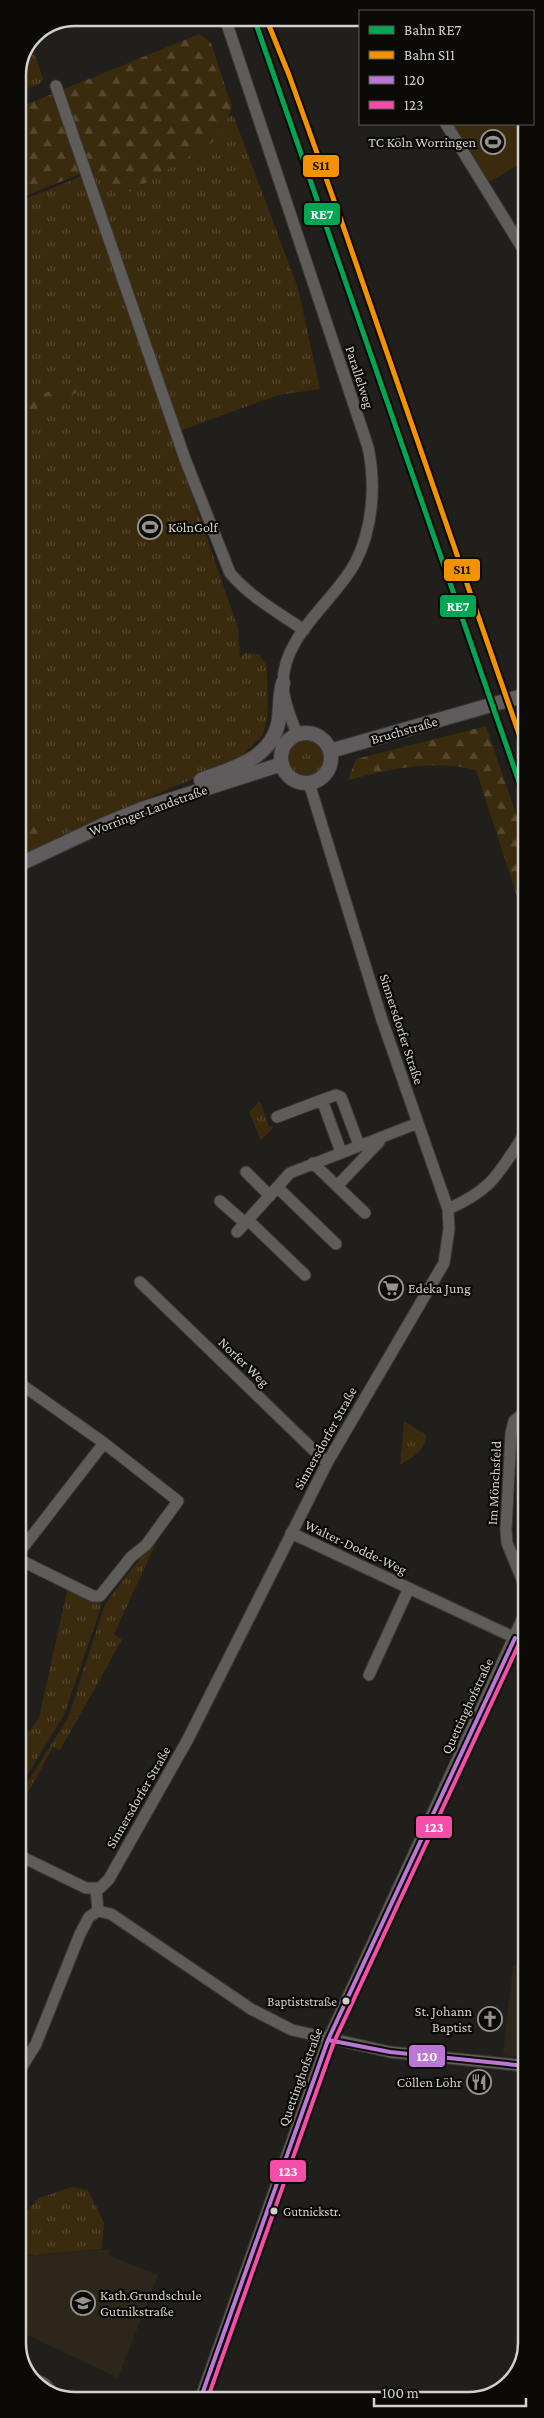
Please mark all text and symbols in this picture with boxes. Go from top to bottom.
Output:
legend [359,10,534,125]
text: Bahn RE7 [404,22,461,38]
text: Bahn S11 [404,47,455,63]
text: 120 [404,72,425,88]
text: 123 [404,97,423,113]
sports icon: TC Köln Worringen [480,129,506,155]
place label: TC Köln Worringen [368,134,476,150]
line badge: S11 [302,154,340,178]
text: S11 [312,157,330,173]
line badge: RE7 [303,202,341,226]
text: RE7 [310,206,334,222]
street label: Parallelweg [342,344,378,410]
sports icon: KölnGolf [137,514,163,540]
place label: KölnGolf [168,519,219,535]
line badge: S11 [443,558,481,582]
text: S11 [453,561,471,577]
line badge: RE7 [439,594,477,618]
text: RE7 [446,598,470,614]
street label: Bruchstraße [369,713,439,747]
street label: Worringer Landstraße [87,781,209,839]
street label: Sinnersdorfer Straße [377,972,427,1086]
supermarket icon: Edeka Jung [378,1275,404,1301]
place label: Edeka Jung [408,1280,471,1296]
street label: Norfer Weg [215,1334,273,1390]
street label: Sinnersdorfer Straße [290,1384,360,1492]
street label: Im Mönchsfeld [484,1440,504,1525]
street label: Walter-Dodde-Weg [303,1516,410,1578]
street label: Quettinghofstraße [438,1655,496,1757]
street label: Sinnersdorfer Straße [102,1743,174,1851]
line badge: 123 [415,1815,453,1839]
text: 123 [424,1819,444,1835]
place label: Baptiststraße [267,1994,337,2009]
marker: Baptiststraße [341,1996,351,2006]
place label: St. Johann Baptist [415,2003,472,2035]
church icon: St. Johann Baptist [477,2006,503,2032]
street label: Quettinghofstraße [275,2025,325,2129]
line badge: 120 [408,2044,446,2068]
text: 120 [417,2048,437,2064]
restaurant icon: Cöllen Löhr [466,2069,492,2095]
place label: Cöllen Löhr [397,2074,462,2090]
line badge: 123 [269,2159,307,2183]
text: 123 [278,2163,298,2179]
place label: Gutnickstr. [283,2204,341,2219]
marker: Gutnickstr. [269,2206,279,2216]
place label: Kath.Grundschule Gutnikstraße [100,2287,202,2319]
school or university icon: Kath.Grundschule Gutnikstraße [70,2290,96,2316]
scale bar [374,2376,526,2408]
text: 100 m [382,2385,419,2401]

